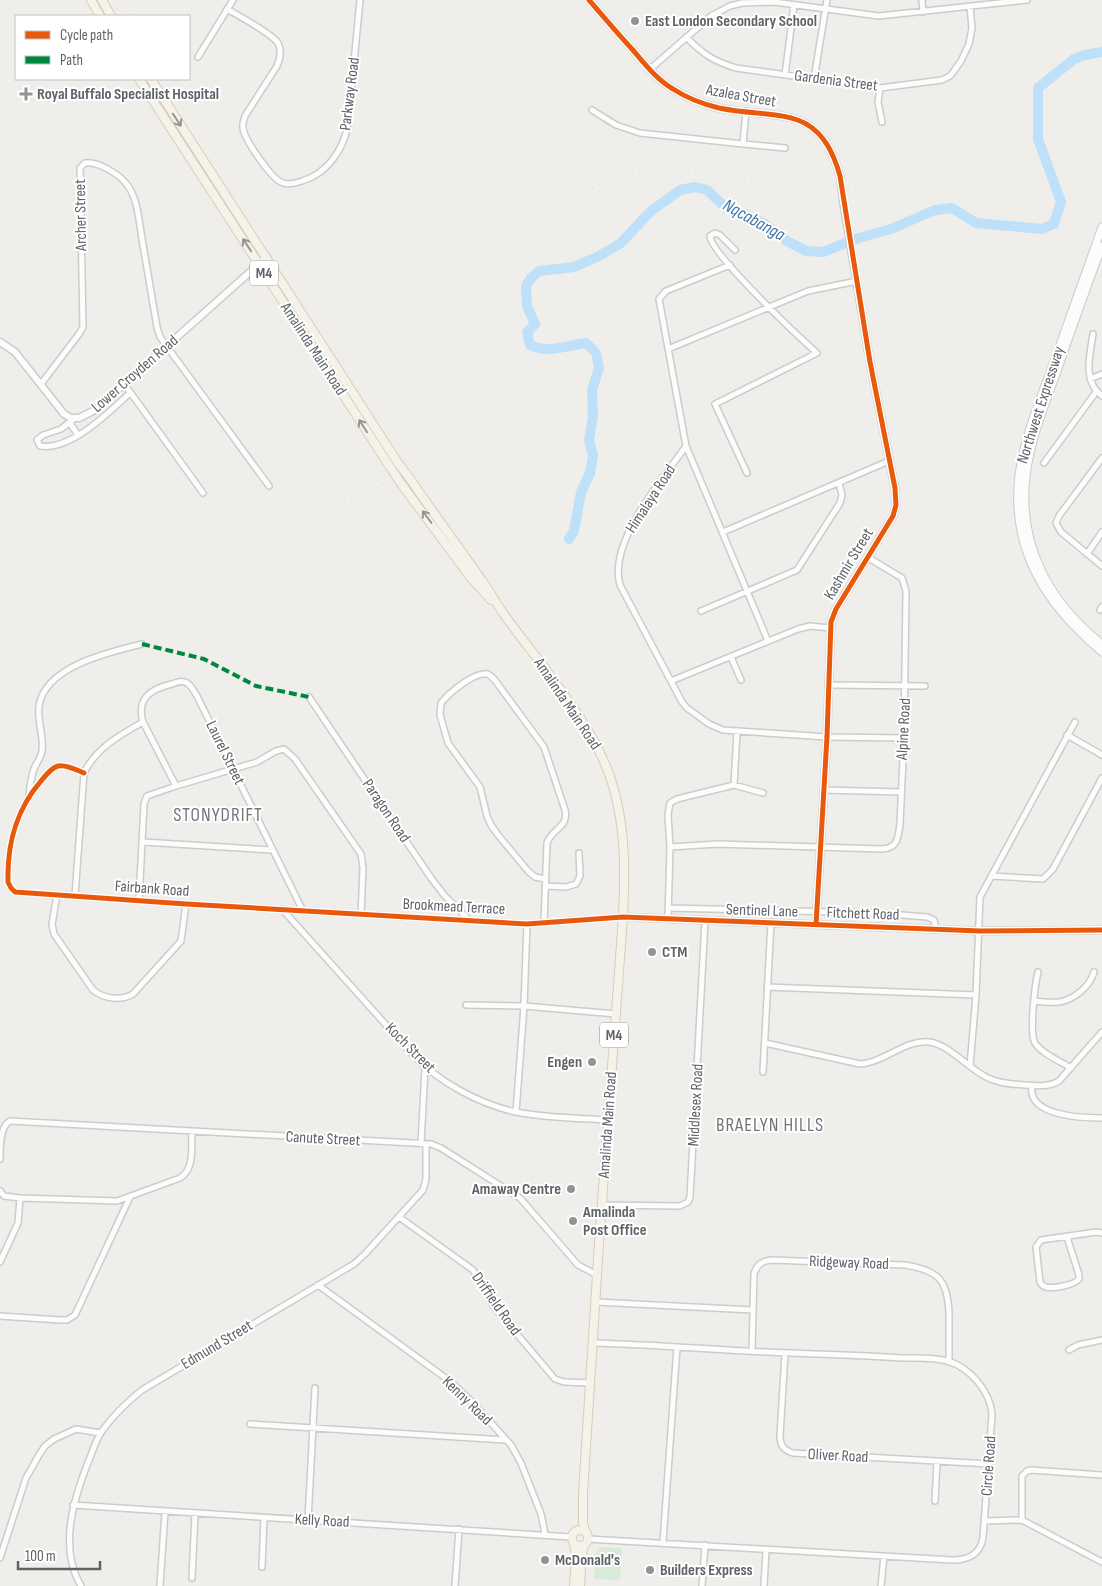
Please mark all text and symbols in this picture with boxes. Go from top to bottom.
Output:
place label: East London Secondary School [645,12,817,31]
legend [15,15,190,80]
marker: East London Secondary School [629,15,641,27]
text: Cycle path [60,26,113,45]
text: Path [60,51,83,70]
street label: Parkway Road [336,56,364,132]
street label: Gardenia Street [793,66,879,96]
street label: Azalea Street [704,80,778,112]
place label: Royal Buffalo Specialist Hospital [37,85,219,104]
marker: Royal Buffalo Specialist Hospital [19,87,33,101]
one-way arrow [173,112,183,126]
street label: Archer Street [71,179,91,252]
water label: Nqcabanga [719,194,789,246]
one-way arrow [241,239,251,253]
road number: M4 [250,260,278,286]
street label: Amalinda Main Road [275,298,350,399]
street label: Lower Croyden Road [88,331,182,417]
street label: Northwest Expressway [1013,344,1069,466]
one-way arrow [358,419,369,433]
street label: Himalaya Road [622,461,680,537]
one-way arrow [422,510,432,524]
street label: Kashmir Street [820,525,878,603]
street label: Amalinda Main Road [529,654,605,754]
street label: Alpine Road [893,697,915,762]
street label: Laurel Street [201,718,249,788]
street label: Paragon Road [358,776,414,846]
district label: STONYDRIFT [173,804,263,827]
street label: Fairbank Road [114,877,190,901]
street label: Brookmead Terrace [402,895,506,919]
street label: Sentinel Lane [726,900,798,922]
street label: Fitchett Road [826,903,900,925]
place label: CTM [662,943,687,962]
marker: CTM [646,946,658,958]
street label: Koch Street [381,1019,439,1077]
road number: M4 [600,1022,628,1048]
place label: Engen [547,1053,582,1072]
marker: Engen [586,1056,598,1068]
street label: Middlesex Road [684,1063,708,1147]
street label: Amalinda Main Road [595,1071,621,1180]
district label: BRAELYN HILLS [716,1114,824,1137]
street label: Canute Street [285,1128,361,1150]
place label: Amaway Centre [471,1180,561,1199]
marker: Amaway Centre [565,1183,577,1195]
place label: Amalinda Post Office [582,1203,647,1240]
marker: Amalinda Post Office [567,1215,579,1227]
street label: Ridgeway Road [809,1252,889,1274]
street label: Driffield Road [467,1269,525,1339]
street label: Edmund Street [178,1316,256,1374]
street label: Kenny Road [438,1372,496,1430]
street label: Circle Road [977,1435,1001,1497]
street label: Oliver Road [807,1445,869,1467]
street label: Kelly Road [294,1510,350,1532]
scale bar [18,1538,100,1570]
text: 100 m [25,1547,56,1566]
place label: McDonald's [555,1551,620,1570]
marker: McDonald's [539,1554,551,1566]
place label: Builders Express [660,1561,753,1580]
marker: Builders Express [644,1564,656,1576]

